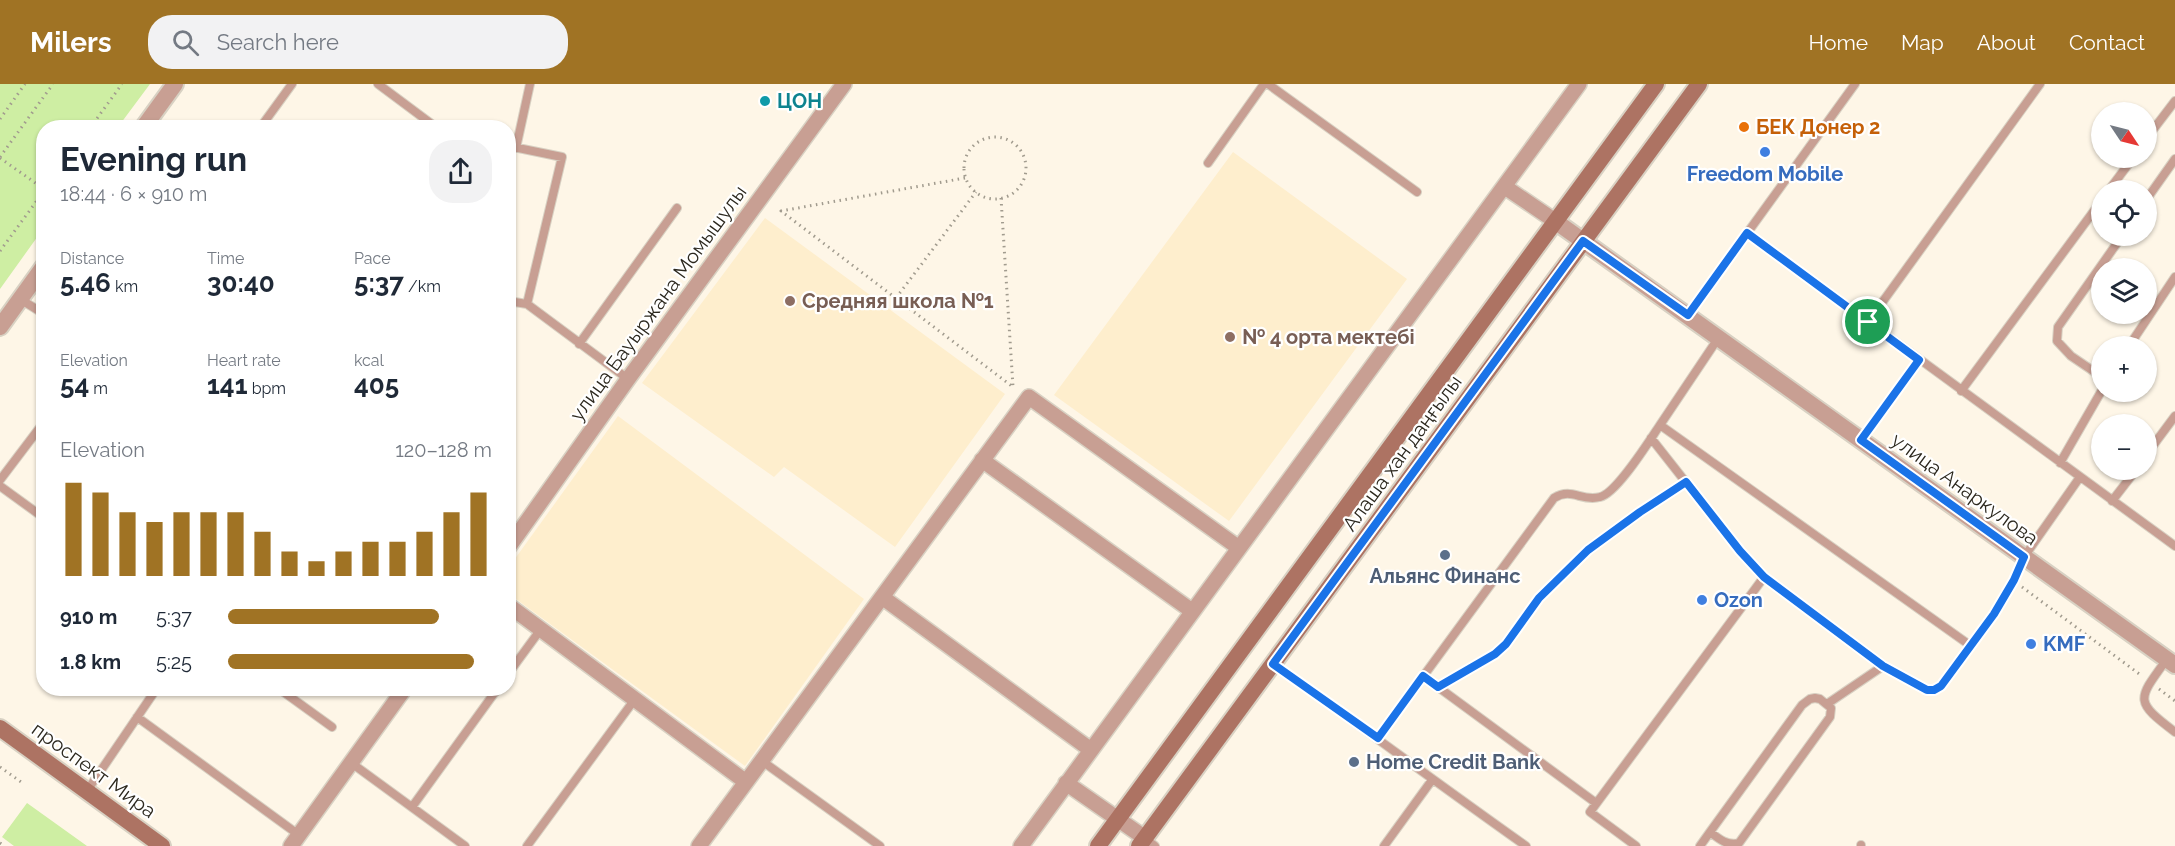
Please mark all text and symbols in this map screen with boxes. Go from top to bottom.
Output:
search box [148,15,568,69]
text: Milers [30,26,112,59]
icon: search [169,26,202,59]
text: Search here [217,29,339,55]
text: Home [1809,30,1868,55]
text: Map [1901,30,1944,55]
text: About [1977,30,2036,55]
text: Contact [2069,30,2145,55]
place label: ЦОН [777,89,822,113]
marker: ЦОН [758,94,772,108]
north arrow [2091,102,2157,168]
map controls [2091,102,2157,480]
place label: БЕК Донер 2 [1756,115,1880,139]
marker: БЕК Донер 2 [1737,120,1751,134]
text: Evening run [60,140,247,179]
button: share [429,140,492,203]
marker: Freedom Mobile [1758,145,1772,159]
place label: Freedom Mobile [1687,162,1843,186]
button: locate [2091,180,2157,246]
street label: улица Бауыржана Момышулы [565,181,751,425]
text: 18:44 · 6 × 910 m [60,182,207,206]
text: Distance [60,249,124,268]
text: Time [207,249,244,268]
text: Pace [354,249,391,268]
button: layers [2091,258,2157,324]
text: 5.46 [60,268,111,298]
text: 30:40 [207,268,275,298]
text: 5:37 [354,268,404,298]
text: km [111,277,138,296]
text: /km [404,277,441,296]
place label: Средняя школа №1 [802,289,994,313]
marker: Средняя школа №1 [783,294,797,308]
pin [1842,296,1893,347]
icon: arrive [1851,305,1884,338]
place label: № 4 орта мектебі [1242,325,1415,349]
marker: № 4 орта мектебі [1223,330,1237,344]
button: + [2091,336,2157,402]
text: Elevation [60,351,128,370]
text: Heart rate [207,351,281,370]
text: kcal [354,351,384,370]
text: 54 [60,370,89,400]
text: 141 [207,370,248,400]
text: 405 [354,370,399,400]
street label: Алаша хан даңғылы [1337,370,1467,536]
text: m [89,379,108,398]
text: bpm [248,379,286,398]
button: − [2091,414,2157,480]
street label: улица Анаркулова [1887,428,2043,550]
text: Elevation [60,438,145,462]
text: 120–128 m [395,438,492,462]
marker: Альянс Финанс [1438,548,1452,562]
place label: Альянс Финанс [1370,564,1520,588]
place label: Ozon [1714,588,1763,612]
marker: Ozon [1695,593,1709,607]
text: 910 m [60,605,117,629]
text: 5:37 [156,605,192,629]
place label: KMF [2043,632,2086,656]
marker: KMF [2024,637,2038,651]
text: 1.8 km [60,650,121,674]
text: 5:25 [156,650,192,674]
street label: проспект Мира [27,717,161,823]
place label: Home Credit Bank [1366,750,1541,774]
marker: Home Credit Bank [1347,755,1361,769]

